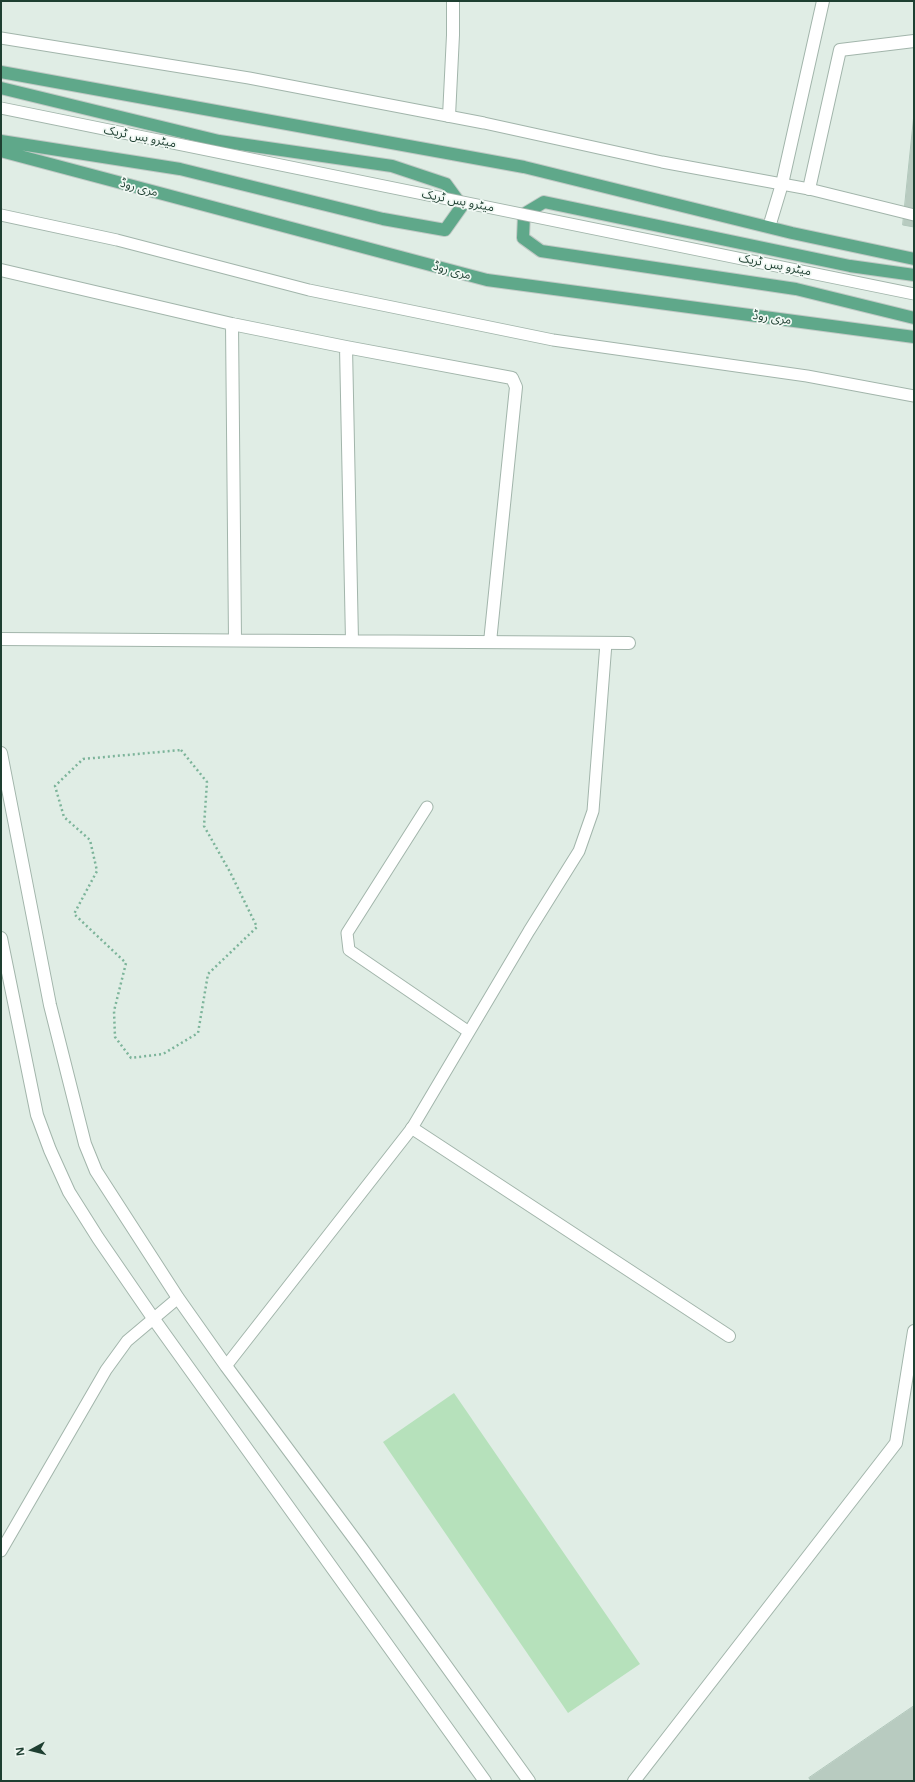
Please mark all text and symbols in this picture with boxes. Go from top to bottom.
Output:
street label: میٹرو بس ٹریک [103,123,177,151]
street label: مری روڈ [118,176,160,200]
street label: میٹرو بس ٹریک [421,187,495,215]
street label: میٹرو بس ٹریک [738,251,812,279]
street label: مری روڈ [431,259,473,283]
street label: مری روڈ [752,308,792,328]
north arrow [12,1730,52,1770]
text: N [12,1746,28,1757]

